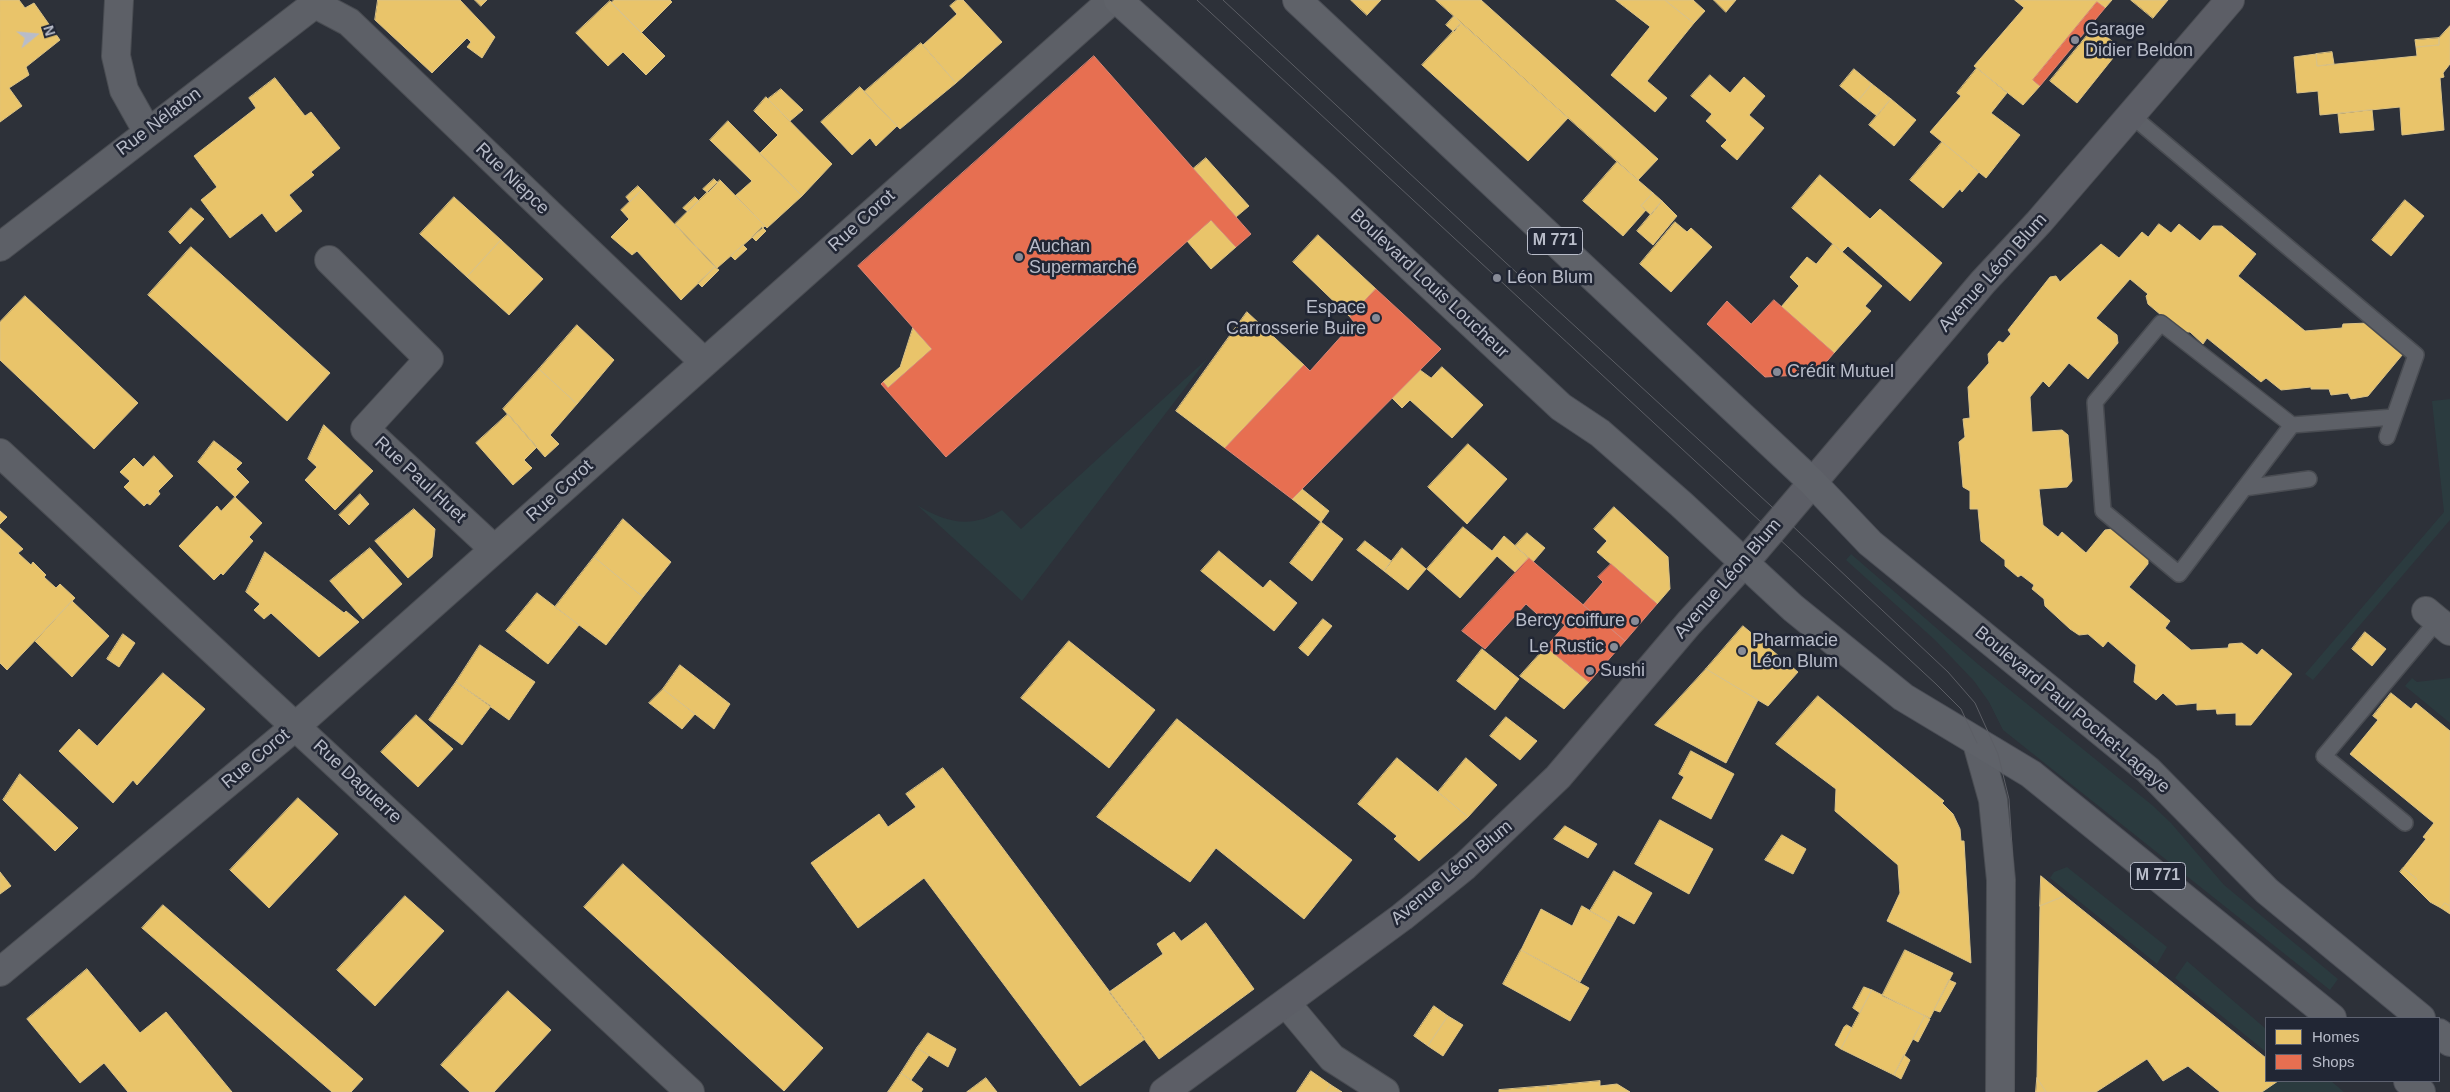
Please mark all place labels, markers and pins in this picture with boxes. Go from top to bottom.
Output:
place label: Garage Didier Beldon [2085,19,2193,62]
marker: Garage Didier Beldon [2069,34,2081,46]
place label: Auchan Supermarché [1029,236,1137,278]
marker: Auchan Supermarché [1013,251,1025,263]
place label: Léon Blum [1507,267,1593,289]
marker: Léon Blum [1491,272,1503,284]
place label: Espace Carrosserie Buire [1226,297,1366,340]
marker: Espace Carrosserie Buire [1370,312,1382,324]
place label: Crédit Mutuel [1787,361,1894,383]
marker: Crédit Mutuel [1771,366,1783,378]
place label: Bercy coiffure [1515,610,1625,632]
marker: Bercy coiffure [1629,615,1641,627]
place label: Pharmacie Léon Blum [1752,630,1838,672]
place label: Le Rustic [1529,636,1604,658]
marker: Le Rustic [1608,641,1620,653]
marker: Pharmacie Léon Blum [1736,645,1748,657]
place label: Sushi [1600,660,1645,682]
marker: Sushi [1584,665,1596,677]

